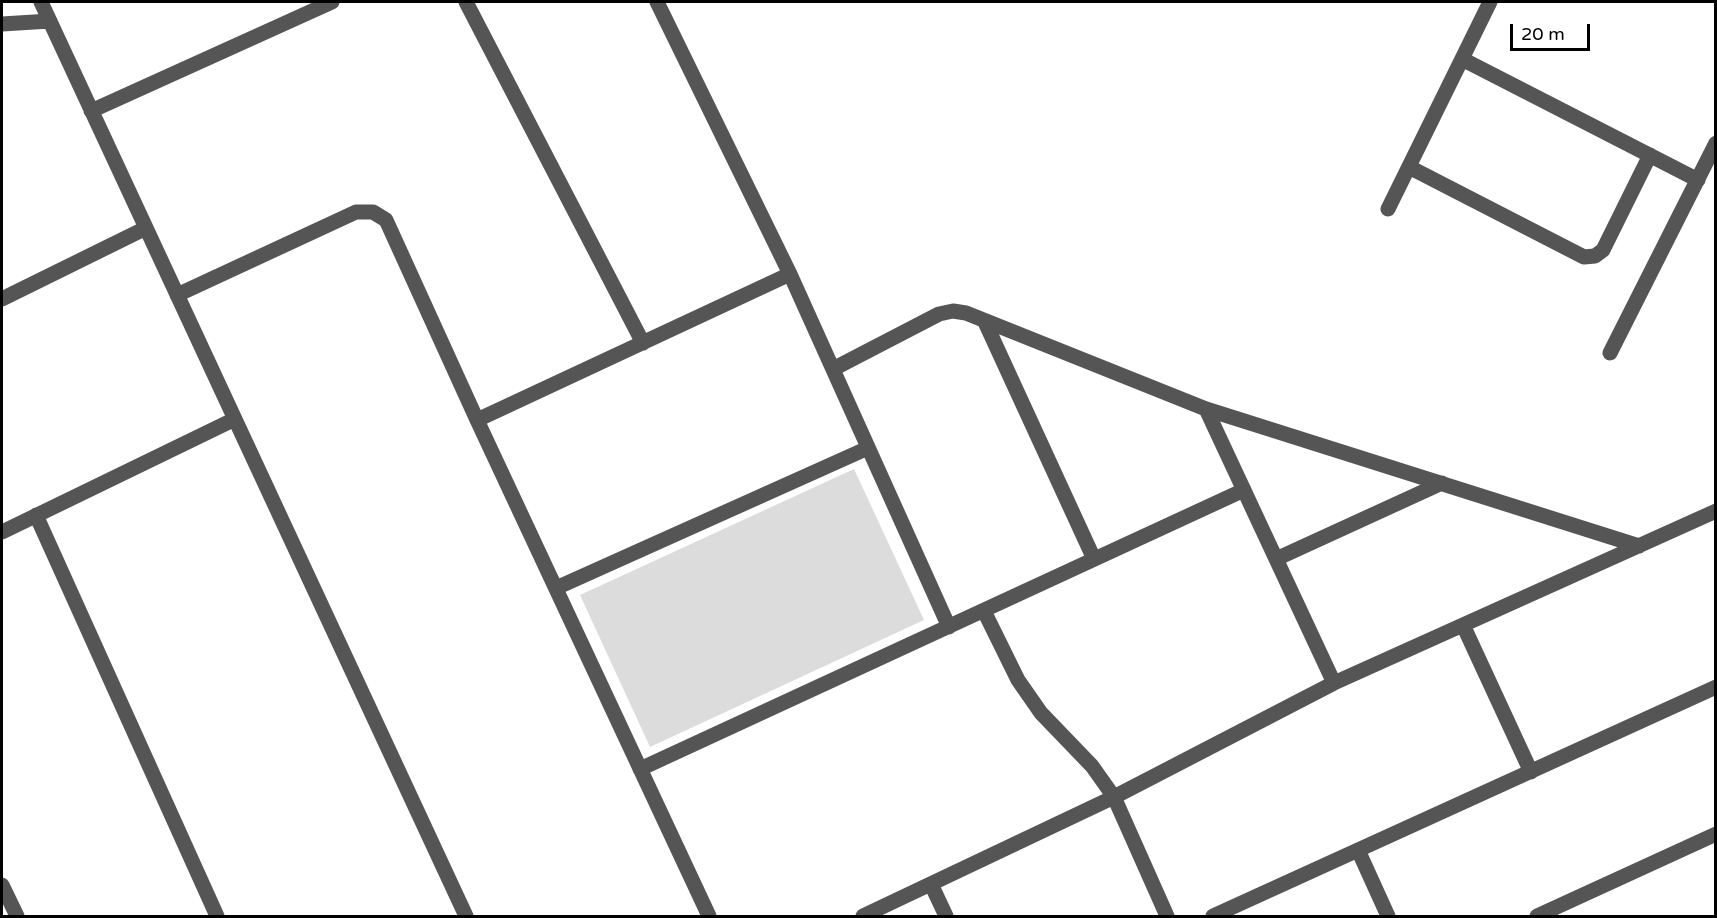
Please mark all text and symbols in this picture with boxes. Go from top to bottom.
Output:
scale bar [1513,12,1592,50]
text: 20 m [1521,23,1565,45]

